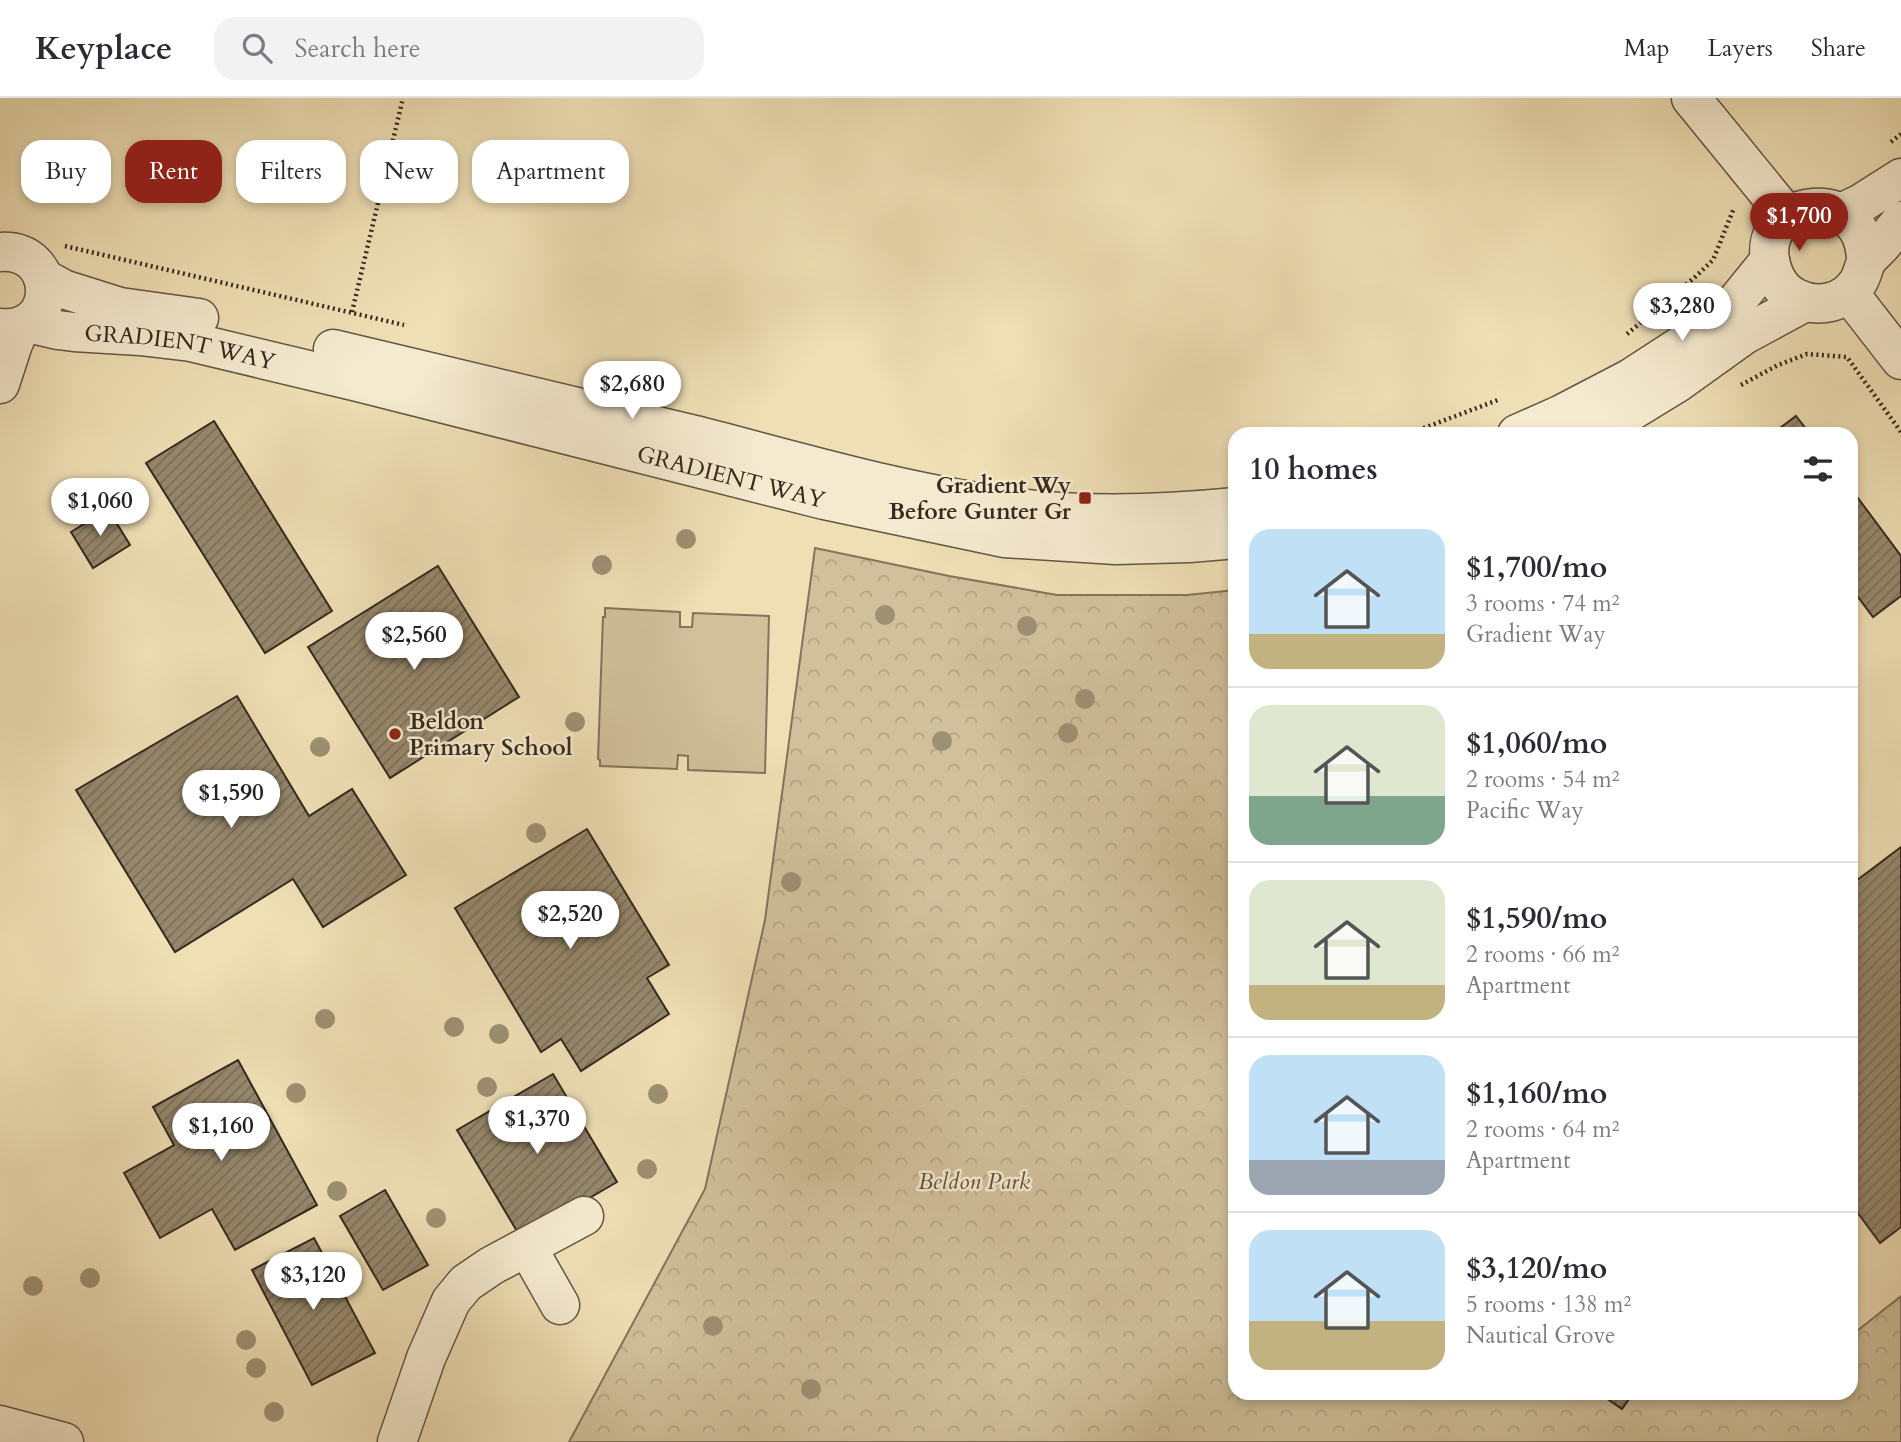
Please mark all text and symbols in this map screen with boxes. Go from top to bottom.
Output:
search box [214,17,704,80]
text: Keyplace [35,26,172,71]
icon: search [238,29,276,67]
text: Search here [294,31,420,66]
text: Map [1624,32,1670,65]
text: Layers [1708,32,1773,65]
text: Share [1811,32,1866,65]
chip: Buy [21,140,111,203]
chip: Rent [125,140,222,203]
chip: Filters [236,140,346,203]
chip: New [360,140,458,203]
chip: Apartment [472,140,629,203]
pin: $1,700 [1742,194,1856,253]
text: $1,700 [1766,200,1832,231]
pin: $3,280 [1625,284,1739,343]
text: $3,280 [1649,290,1715,321]
street label: GRADIENT WAY [84,317,279,377]
pin: $2,680 [575,362,689,421]
text: $2,680 [599,368,665,399]
street label: GRADIENT WAY [634,438,829,515]
text: 10 homes [1249,449,1378,490]
icon: filters [1799,450,1837,488]
place label: Gradient Wy Before Gunter Gr [888,470,1072,527]
pin: $1,060 [43,478,157,538]
text: $1,060 [67,485,133,516]
marker: Gradient Wy Before Gunter Gr [1077,490,1093,506]
text: $1,700/mo [1466,547,1607,588]
icon: home [1305,557,1389,641]
text: 3 rooms · 74 m² [1466,588,1619,619]
pin: $2,560 [357,612,471,672]
text: $2,560 [381,619,447,650]
text: Gradient Way [1466,619,1606,650]
place label: Beldon Primary School [409,706,573,763]
text: $1,060/mo [1466,723,1607,764]
marker: Beldon Primary School [387,726,403,742]
icon: home [1305,733,1389,817]
text: 2 rooms · 54 m² [1466,764,1619,795]
pin: $1,590 [174,770,288,830]
text: $1,590 [198,777,264,808]
text: Pacific Way [1466,795,1584,826]
pin: $2,520 [513,892,627,951]
text: $2,520 [537,898,603,929]
text: $1,590/mo [1466,898,1607,939]
icon: home [1305,908,1389,992]
text: 2 rooms · 66 m² [1466,939,1619,970]
text: Apartment [1466,970,1570,1001]
text: $1,160/mo [1466,1073,1607,1114]
icon: home [1305,1083,1389,1167]
pin: $1,370 [480,1096,594,1156]
text: $1,370 [504,1103,570,1134]
pin: $1,160 [164,1104,278,1163]
text: $1,160 [188,1110,254,1141]
text: 2 rooms · 64 m² [1466,1114,1619,1145]
text: Apartment [1466,1145,1570,1176]
park label: Beldon Park [918,1166,1031,1197]
text: $3,120/mo [1466,1248,1607,1289]
pin: $3,120 [256,1252,370,1312]
icon: home [1305,1258,1389,1342]
text: $3,120 [280,1259,346,1290]
text: 5 rooms · 138 m² [1466,1289,1631,1320]
text: Nautical Grove [1466,1320,1615,1351]

